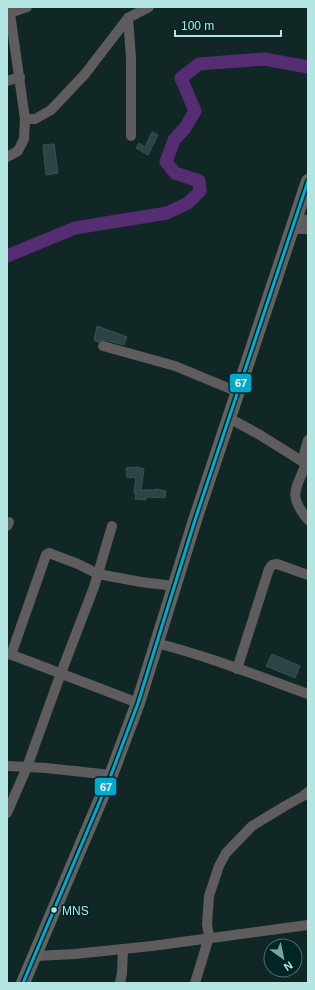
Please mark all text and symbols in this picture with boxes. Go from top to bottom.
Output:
scale bar [175,12,281,38]
text: 100 m [181,19,214,33]
line badge: 67 [229,373,252,393]
text: 67 [235,377,247,389]
line badge: 67 [94,777,117,796]
text: 67 [100,781,112,793]
place label: MNS [62,904,89,918]
marker: MNS [49,905,59,915]
north arrow [263,938,303,978]
text: N [282,959,295,974]

